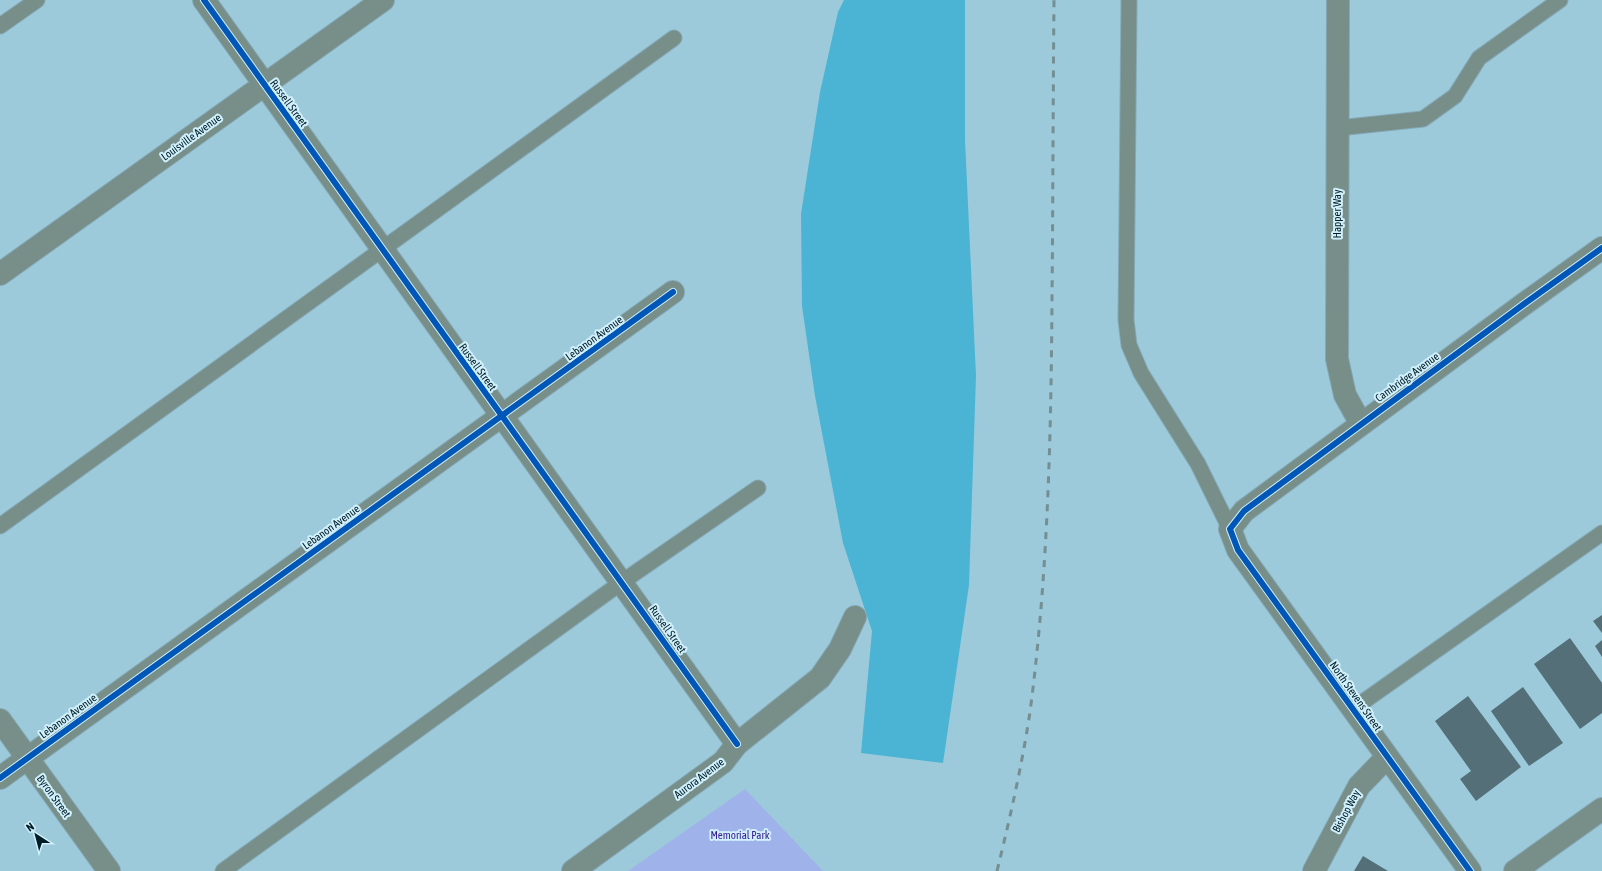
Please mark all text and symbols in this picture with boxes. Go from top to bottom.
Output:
street label: Russell Street [268,77,310,129]
street label: Louisville Avenue [159,111,223,163]
street label: Happer Way [1331,189,1343,238]
street label: Lebanon Avenue [563,313,625,363]
street label: Russell Street [457,341,499,393]
street label: Cambridge Avenue [1373,350,1441,404]
street label: Lebanon Avenue [300,502,362,552]
street label: Russell Street [647,603,689,655]
street label: North Stevens Street [1328,659,1384,733]
street label: Lebanon Avenue [37,691,99,741]
street label: Aurora Avenue [672,755,726,801]
street label: Byron Street [35,773,73,819]
street label: Bishop Way [1330,787,1362,834]
north arrow [16,815,56,855]
text: N [24,820,36,834]
park label: Memorial Park [710,829,770,841]

